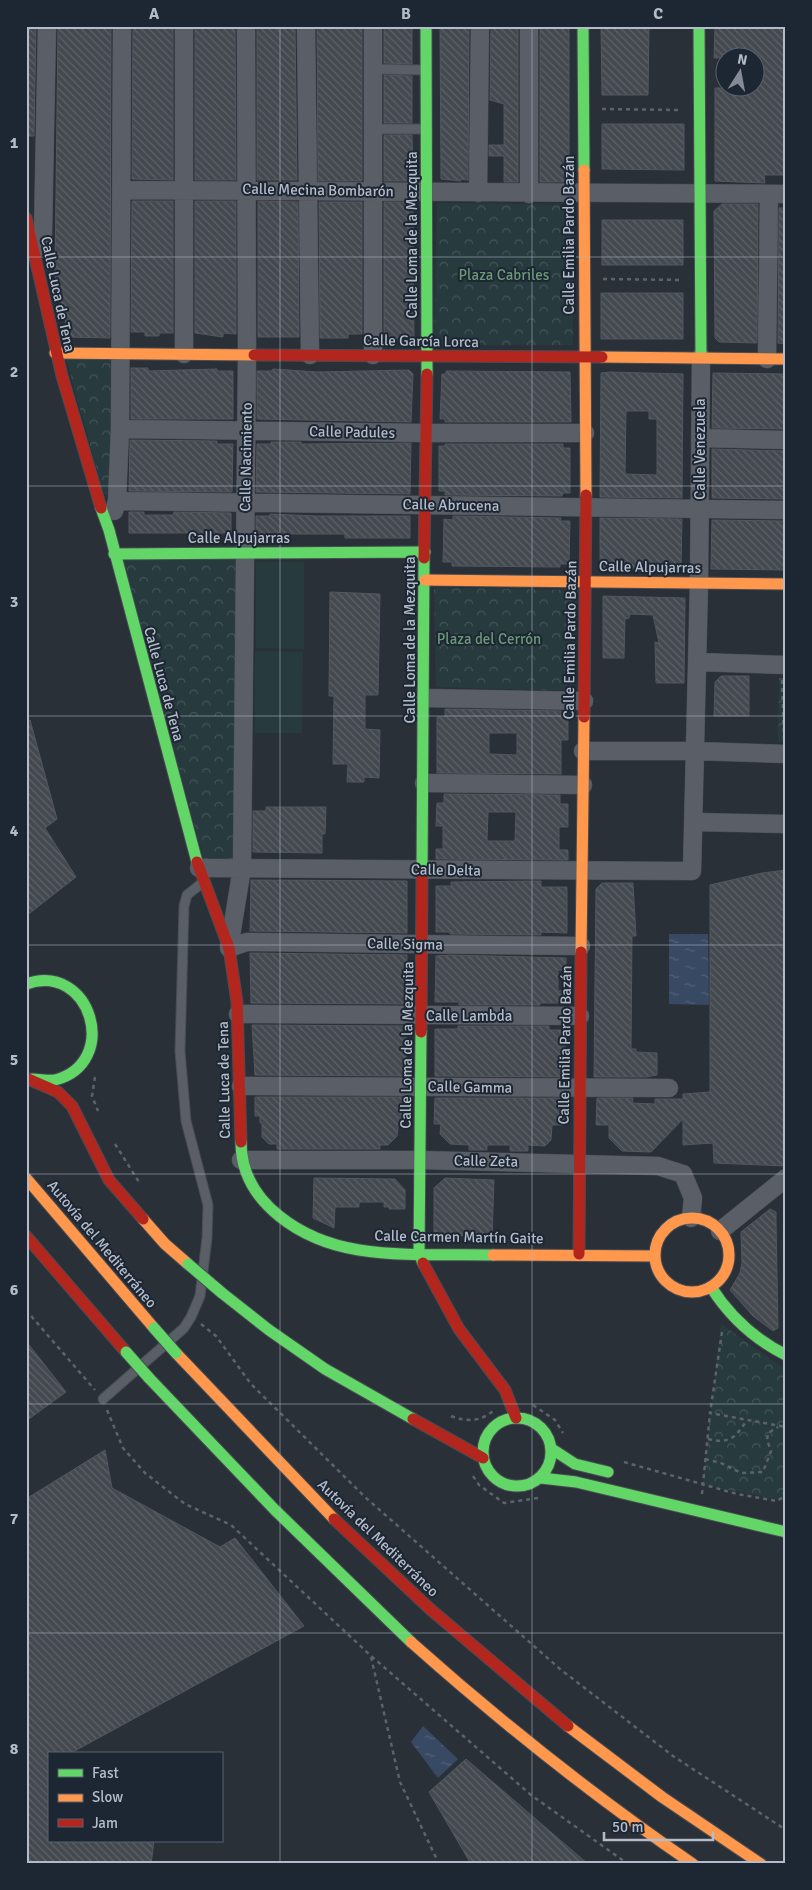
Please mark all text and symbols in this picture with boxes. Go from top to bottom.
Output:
text: A [149,4,160,24]
text: B [401,4,411,24]
text: C [653,4,663,24]
north arrow [714,48,764,98]
text: N [736,50,749,69]
text: 1 [10,133,19,153]
street label: Calle Loma de la Mezquita [403,151,421,319]
street label: Calle Emilia Pardo Bazán [560,155,578,315]
street label: Calle Mecina Bombarón [242,180,394,200]
street label: Calle Luca de Tena [37,235,79,353]
park label: Plaza Cabriles [459,266,550,284]
street label: Calle García Lorca [363,331,479,351]
text: 2 [10,362,18,382]
street label: Calle Venezuela [691,398,709,500]
street label: Calle Nacimiento [236,402,256,512]
street label: Calle Padules [309,422,396,442]
street label: Calle Abrucena [402,495,500,515]
street label: Calle Alpujarras [188,529,291,547]
street label: Calle Loma de la Mezquita [401,556,419,724]
street label: Calle Alpujarras [599,557,702,577]
street label: Calle Emilia Pardo Bazán [560,560,580,720]
text: 3 [10,592,18,612]
street label: Calle Luca de Tena [140,625,188,743]
park label: Plaza del Cerrón [437,630,541,648]
text: 4 [10,821,19,841]
street label: Calle Delta [411,860,481,880]
street label: Calle Sigma [367,934,443,954]
street label: Calle Loma de la Mezquita [397,961,417,1129]
street label: Calle Emilia Pardo Bazán [555,965,575,1125]
street label: Calle Lambda [426,1007,512,1025]
street label: Calle Luca de Tena [214,1021,234,1139]
text: 5 [10,1050,18,1070]
street label: Calle Gamma [428,1077,512,1097]
street label: Calle Zeta [454,1151,518,1171]
street label: Autovía del Mediterráneo [43,1176,161,1312]
street label: Calle Carmen Martín Gaite [374,1227,544,1247]
text: 6 [10,1280,19,1300]
street label: Autovía del Mediterráneo [314,1476,442,1601]
text: 7 [10,1509,19,1529]
text: 8 [10,1739,19,1759]
legend [48,1752,222,1842]
text: Fast [92,1764,119,1782]
text: Slow [92,1788,123,1806]
scale bar [604,1810,713,1842]
text: Jam [92,1814,118,1832]
text: 50 m [612,1818,643,1836]

